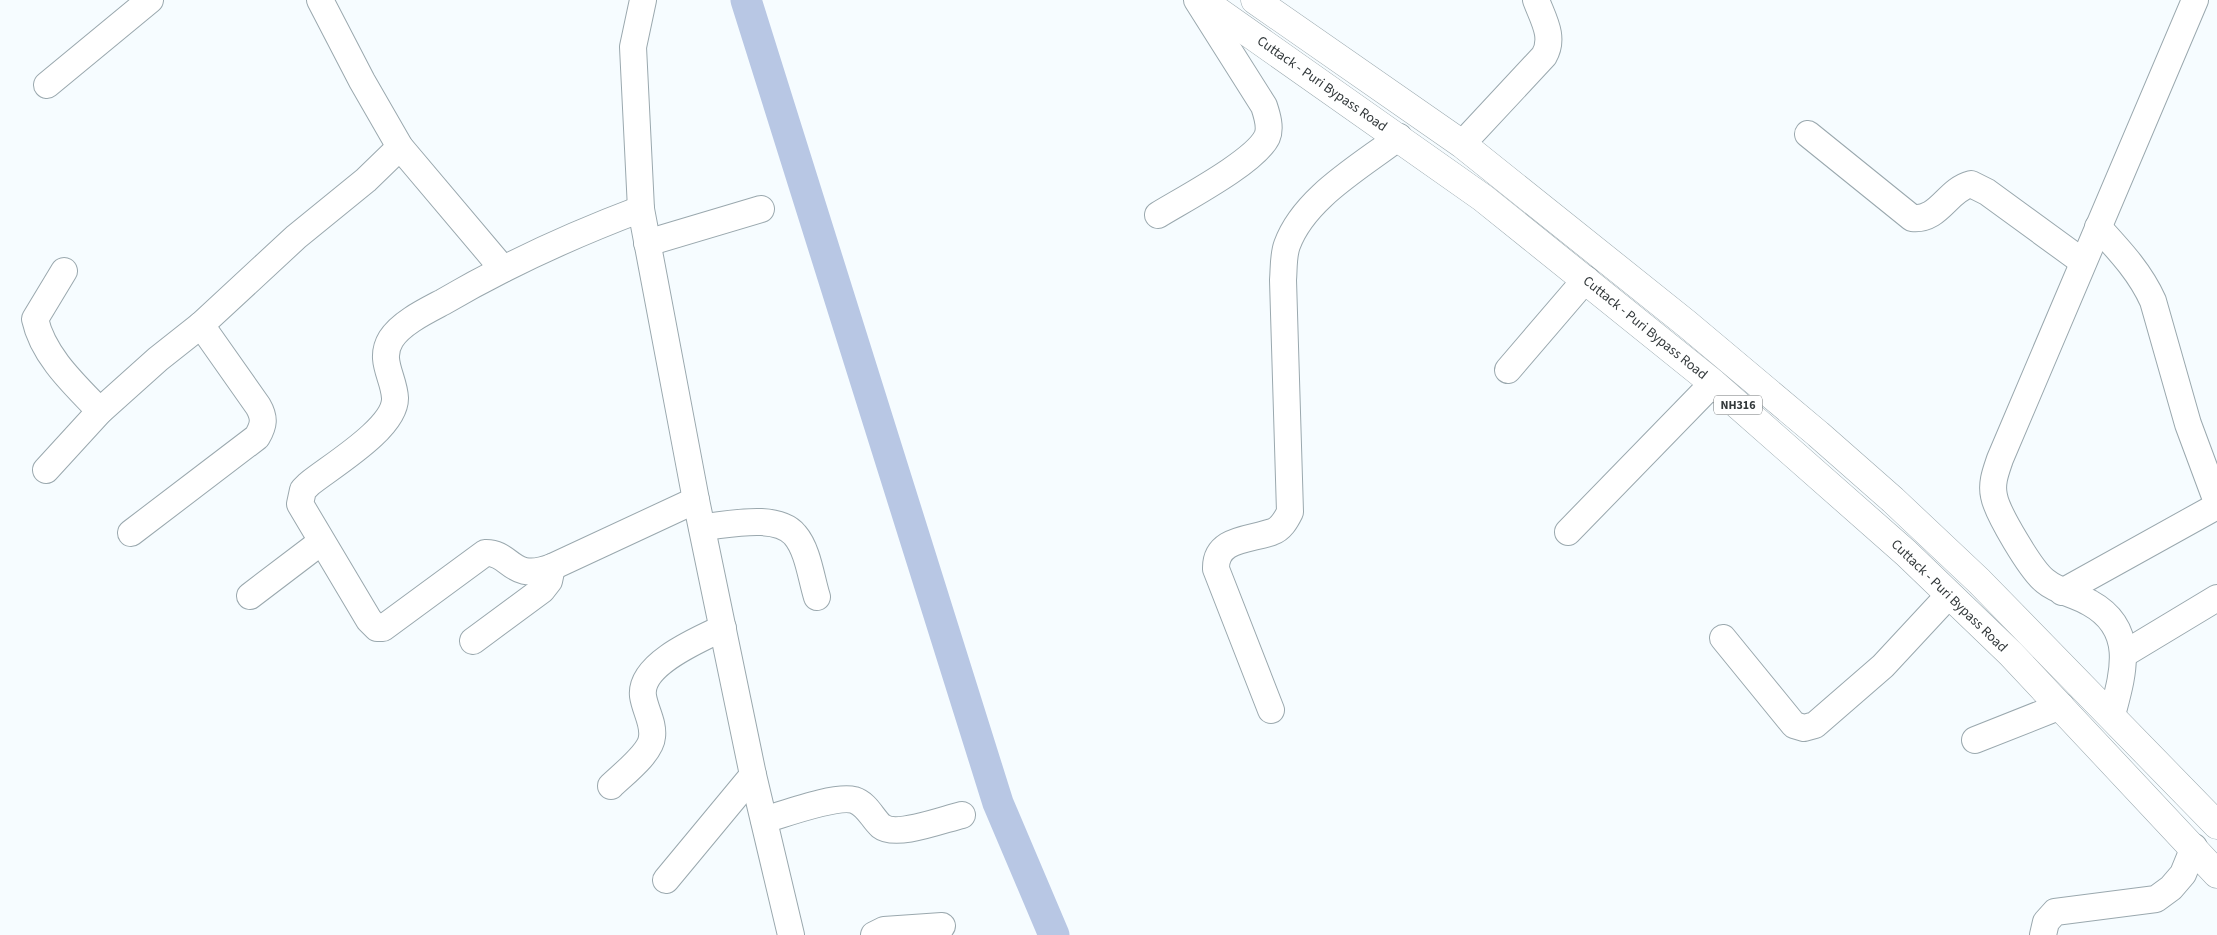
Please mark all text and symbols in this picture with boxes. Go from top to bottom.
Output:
street label: Cuttack - Puri Bypass Road [1253,31,1391,137]
street label: Cuttack - Puri Bypass Road [1578,271,1712,385]
road number: NH316 [1714,396,1762,414]
street label: Cuttack - Puri Bypass Road [1886,535,2012,657]

